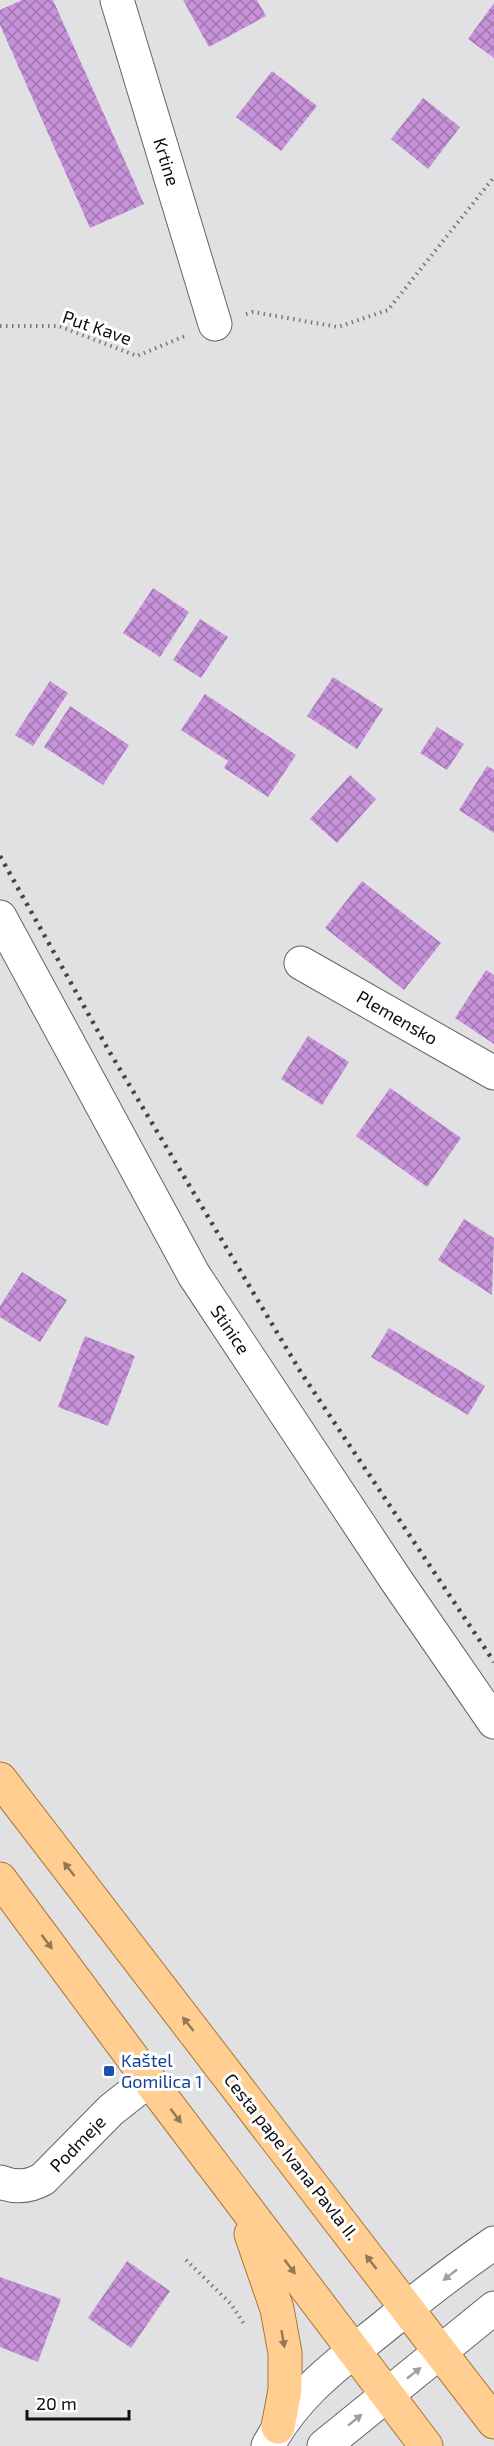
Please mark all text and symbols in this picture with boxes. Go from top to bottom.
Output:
street label: Krtine [149,135,185,189]
street label: Put Kave [60,305,135,349]
street label: Plemensko [353,985,442,1049]
street label: Stinice [206,1301,255,1358]
one-way arrow [64,1862,76,1877]
one-way arrow [41,1935,53,1950]
one-way arrow [182,2016,195,2032]
place label: Kaštel Gomilica 1 [121,2049,202,2092]
marker: Kaštel Gomilica 1 [102,2064,116,2078]
street label: Cesta pape Ivana Pavla II. [220,2069,364,2244]
one-way arrow [170,2108,182,2123]
street label: Podmeje [45,2110,110,2176]
one-way arrow [366,2254,378,2269]
one-way arrow [283,2259,295,2274]
one-way arrow [442,2269,458,2281]
one-way arrow [278,2330,287,2349]
one-way arrow [406,2367,421,2379]
scale bar [27,2383,129,2421]
text: 20 m [36,2392,77,2414]
one-way arrow [347,2413,363,2426]

